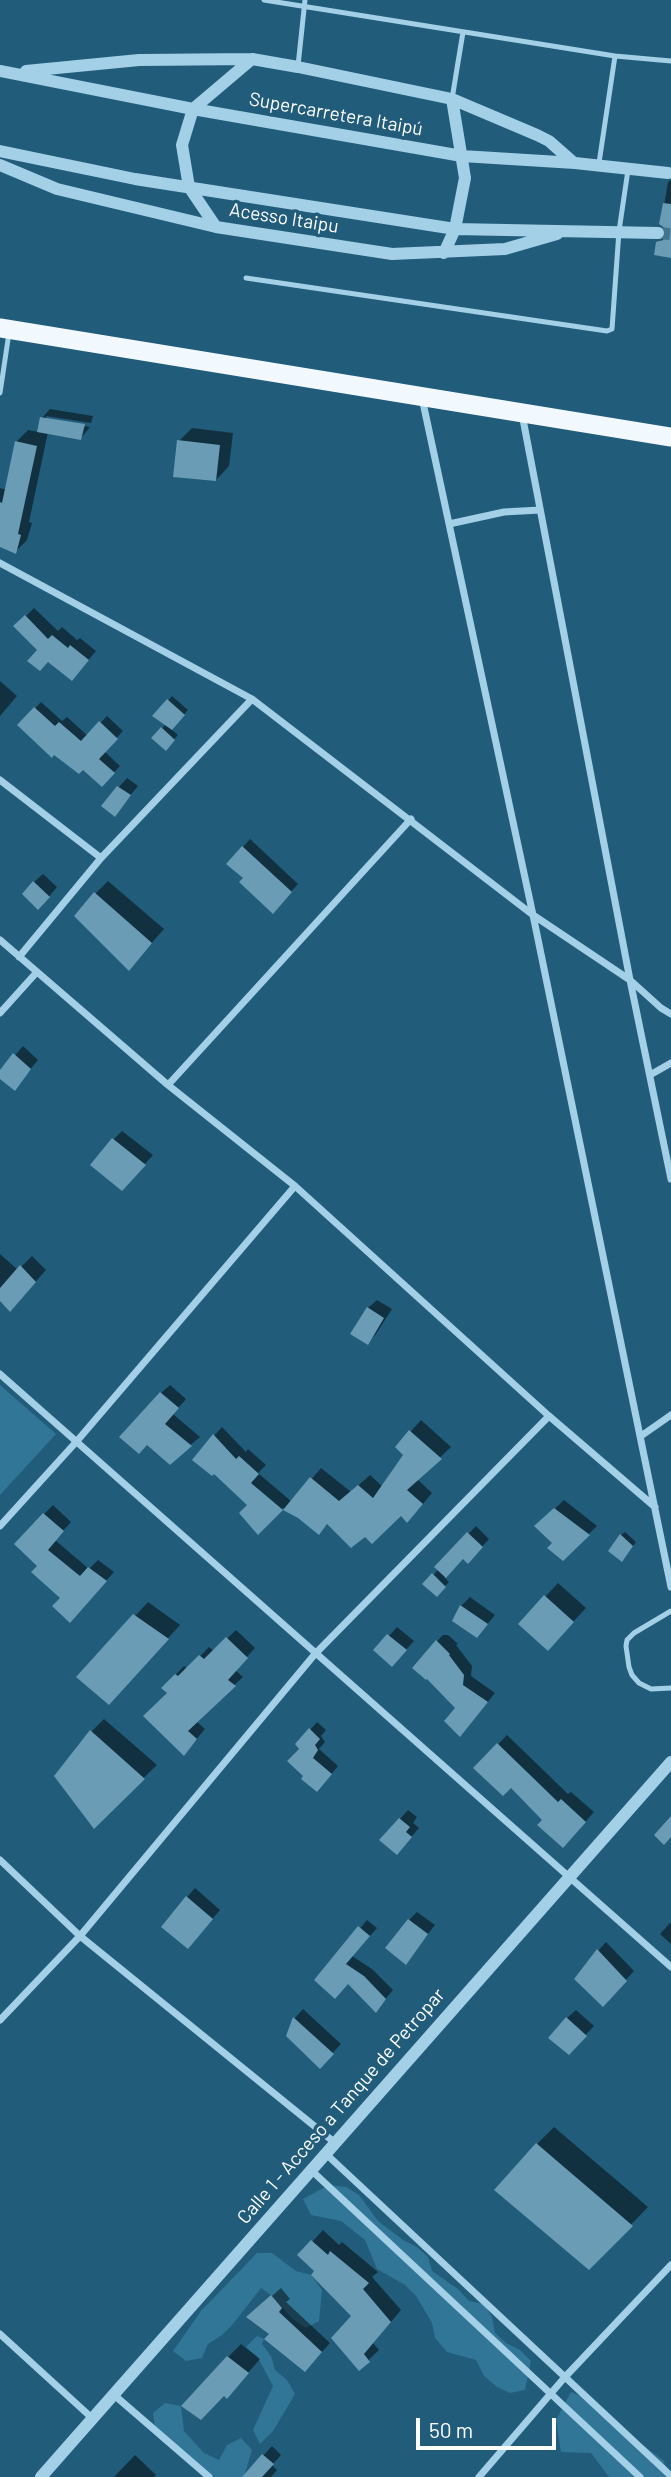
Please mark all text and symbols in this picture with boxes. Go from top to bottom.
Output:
street label: Supercarretera Itaipú [247,87,425,141]
street label: Acesso Itaipu [228,198,340,238]
street label: Calle 1 - Acceso a Tanque de Petropar [232,1984,450,2228]
scale bar [419,2404,559,2448]
text: 50 m [429,2417,473,2442]

